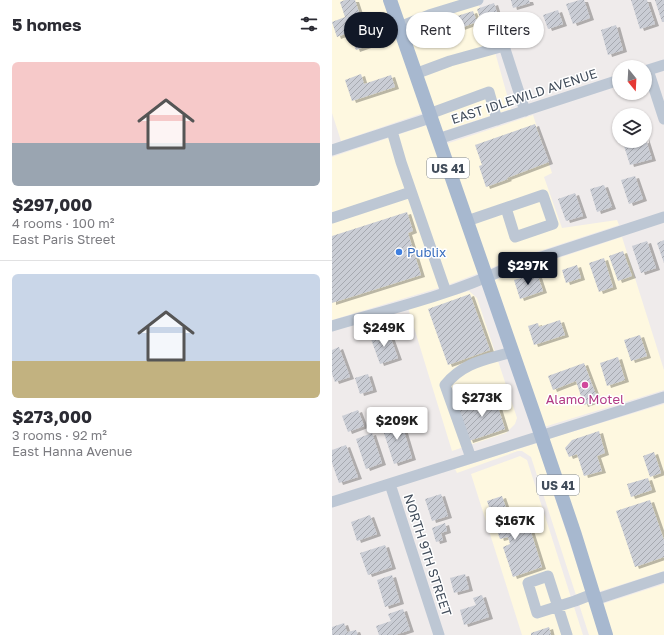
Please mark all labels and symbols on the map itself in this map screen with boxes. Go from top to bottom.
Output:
north arrow [612,60,652,100]
street label: EAST IDLEWILD AVENUE [449,65,599,127]
road number: US 41 [427,158,469,178]
place label: Publix [407,244,446,260]
marker: Publix [394,247,404,257]
pin: $297K [500,252,556,286]
pin: $249K [356,314,412,348]
marker: Alamo Motel [580,380,590,390]
pin: $273K [454,384,510,418]
place label: Alamo Motel [546,391,624,407]
pin: $209K [369,407,425,441]
road number: US 41 [537,475,579,495]
street label: NORTH 9TH STREET [401,492,455,618]
pin: $167K [487,507,543,541]

